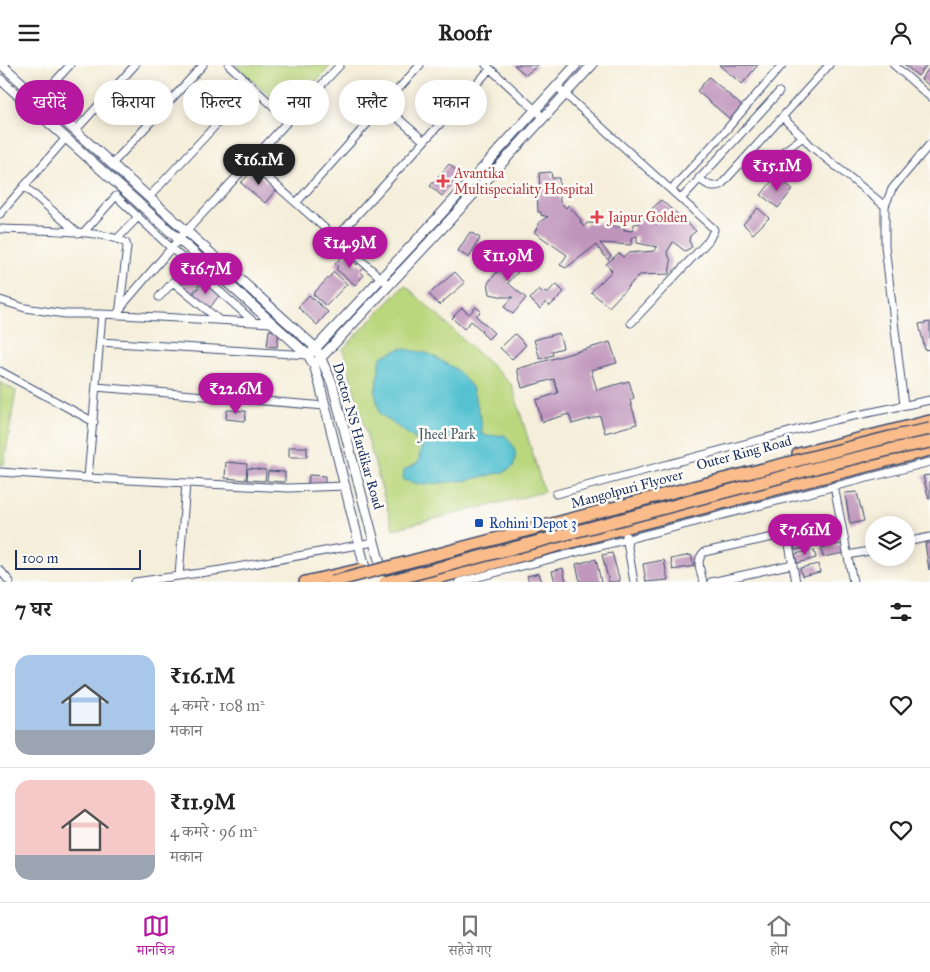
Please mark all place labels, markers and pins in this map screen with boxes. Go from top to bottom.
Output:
pin: ₹16.1M [218,143,300,186]
pin: ₹15.1M [736,149,818,192]
place label: Avantika Multispeciality Hospital [453,165,594,198]
marker: Avantika Multispeciality Hospital [436,174,450,188]
place label: Jaipur Golden [606,209,688,227]
marker: Jaipur Golden [590,210,604,224]
pin: ₹14.9M [309,227,391,269]
pin: ₹11.9M [467,239,549,282]
pin: ₹16.7M [165,253,247,295]
pin: ₹22.6M [195,373,277,415]
pin: ₹7.61M [764,513,846,556]
place label: Rohini Depot 3 [489,515,577,532]
marker: Rohini Depot 3 [473,517,485,529]

